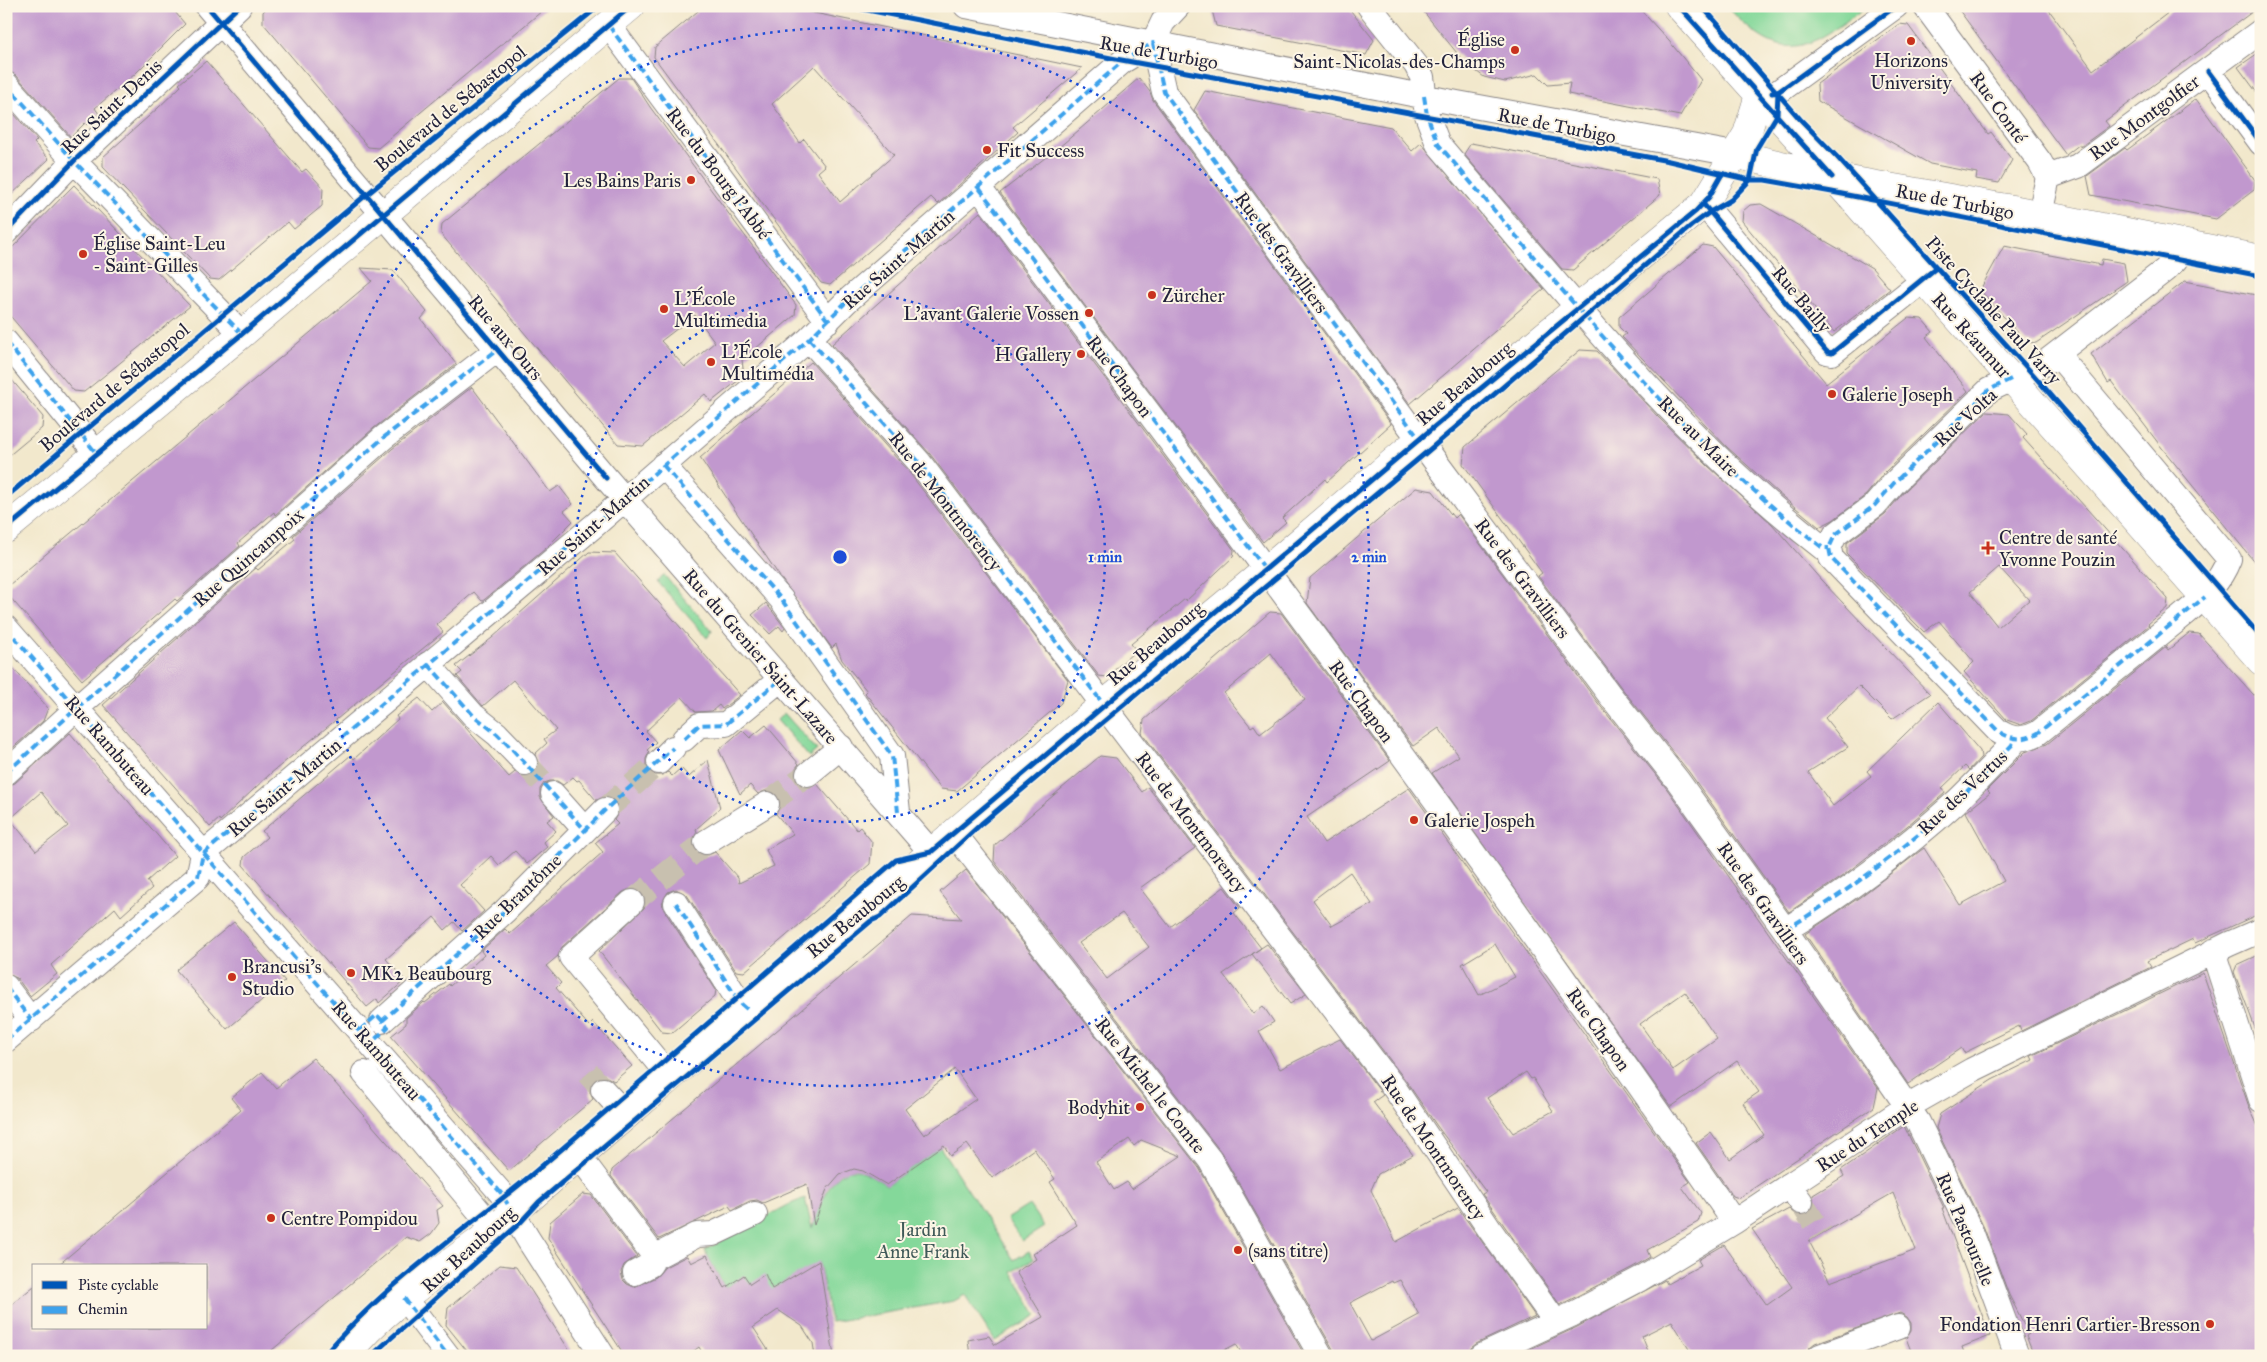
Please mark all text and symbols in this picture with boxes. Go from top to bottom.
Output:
place label: Église Saint-Nicolas-des-Champs [1293,27,1505,73]
street label: Rue de Turbigo [1098,31,1220,75]
marker: Horizons University [1905,35,1917,47]
street label: Boulevard de Sébastopol [370,40,531,177]
marker: Église Saint-Nicolas-des-Champs [1509,44,1521,56]
place label: Horizons University [1870,49,1953,94]
street label: Rue Saint-Denis [56,54,167,159]
street label: Rue Conté [1965,67,2032,148]
street label: Rue Montgolfier [2085,69,2205,166]
street label: Rue du Bourg l'Abbé [661,103,776,245]
street label: Rue de Turbigo [1496,103,1618,149]
place label: Fit Success [997,139,1084,162]
marker: Fit Success [981,144,993,156]
place label: Les Bains Paris [563,169,681,192]
marker: Les Bains Paris [685,174,697,186]
street label: Rue de Turbigo [1894,179,2016,225]
street label: Rue des Gravilliers [1230,187,1333,318]
street label: Rue Saint-Martin [837,204,959,314]
place label: Église Saint-Leu - Saint-Gilles [93,231,226,277]
street label: Piste Cyclable Paul Varry [1921,231,2067,390]
marker: Église Saint-Leu - Saint-Gilles [77,248,89,260]
street label: Rue Bailly [1767,261,1837,338]
place label: Zürcher [1162,284,1225,307]
place label: L'École Multimedia [674,286,768,332]
street label: Rue Réaumur [1927,288,2017,384]
marker: Zürcher [1146,289,1158,301]
street label: Rue aux Ours [463,290,548,385]
place label: L'avant Galerie Vossen [903,302,1079,325]
marker: L'École Multimedia [658,303,670,315]
marker: L'avant Galerie Vossen [1083,307,1095,319]
street label: Boulevard de Sébastopol [35,317,195,457]
street label: Rue Chapon [1081,331,1158,422]
street label: Rue Beaubourg [1411,336,1518,431]
place label: L'École Multimédia [721,339,815,385]
place label: H Gallery [994,343,1072,366]
marker: H Gallery [1075,348,1087,360]
marker: L'École Multimédia [705,356,717,368]
place label: Galerie Joseph [1842,383,1953,407]
street label: Rue Volta [1929,383,2002,452]
marker: Galerie Joseph [1826,388,1838,400]
street label: Rue au Maire [1653,391,1744,482]
street label: Rue de Montmorency [884,427,1008,576]
street label: Rue Saint-Martin [532,470,654,580]
street label: Rue Quincampoix [188,503,309,612]
street label: Rue des Gravilliers [1470,514,1575,643]
place label: Centre de santé Yvonne Pouzin [1999,526,2117,571]
marker: Centre de santé Yvonne Pouzin [1981,541,1995,555]
centre of rings [831,548,849,566]
text: 1 min [1088,548,1123,566]
text: 2 min [1351,548,1388,566]
street label: Rue du Grenier Saint-Lazare [678,564,843,749]
street label: Rue Beaubourg [1102,596,1209,691]
street label: Rue Chapon [1324,656,1399,747]
street label: Rue Rambuteau [60,691,159,800]
street label: Rue Saint-Martin [223,733,346,842]
street label: Rue des Vertus [1913,745,2012,840]
street label: Rue de Montmorency [1131,747,1253,898]
place label: Galerie Jospeh [1424,809,1535,833]
marker: Galerie Jospeh [1408,814,1420,826]
street label: Rue des Gravilliers [1713,838,1814,969]
street label: Rue Brantôme [469,849,566,944]
street label: Rue Beaubourg [802,870,910,964]
place label: Brancusi's Studio [242,955,322,1000]
place label: MK2 Beaubourg [361,962,491,986]
marker: MK2 Beaubourg [345,967,357,979]
marker: Brancusi's Studio [226,971,238,983]
street label: Rue Chapon [1562,983,1636,1075]
street label: Rue Rambuteau [327,996,426,1105]
street label: Rue Michel le Comte [1090,1013,1211,1158]
street label: Rue de Montmorency [1376,1070,1491,1225]
street label: Rue du Temple [1812,1094,1923,1177]
place label: Bodyhit [1067,1096,1130,1119]
marker: Bodyhit [1134,1101,1146,1113]
street label: Rue Pastourelle [1931,1169,2000,1289]
street label: Rue Beaubourg [416,1201,521,1298]
place label: Centre Pompidou [281,1207,418,1230]
marker: Centre Pompidou [265,1212,277,1224]
park label: Jardin Anne Frank [876,1218,969,1263]
place label: (sans titre) [1248,1239,1328,1263]
marker: (sans titre) [1232,1244,1244,1256]
legend [32,1264,208,1330]
text: Piste cyclable [78,1276,158,1294]
text: Chemin [78,1300,128,1318]
place label: Fondation Henri Cartier-Bresson [1940,1313,2200,1336]
marker: Fondation Henri Cartier-Bresson [2204,1318,2216,1330]

